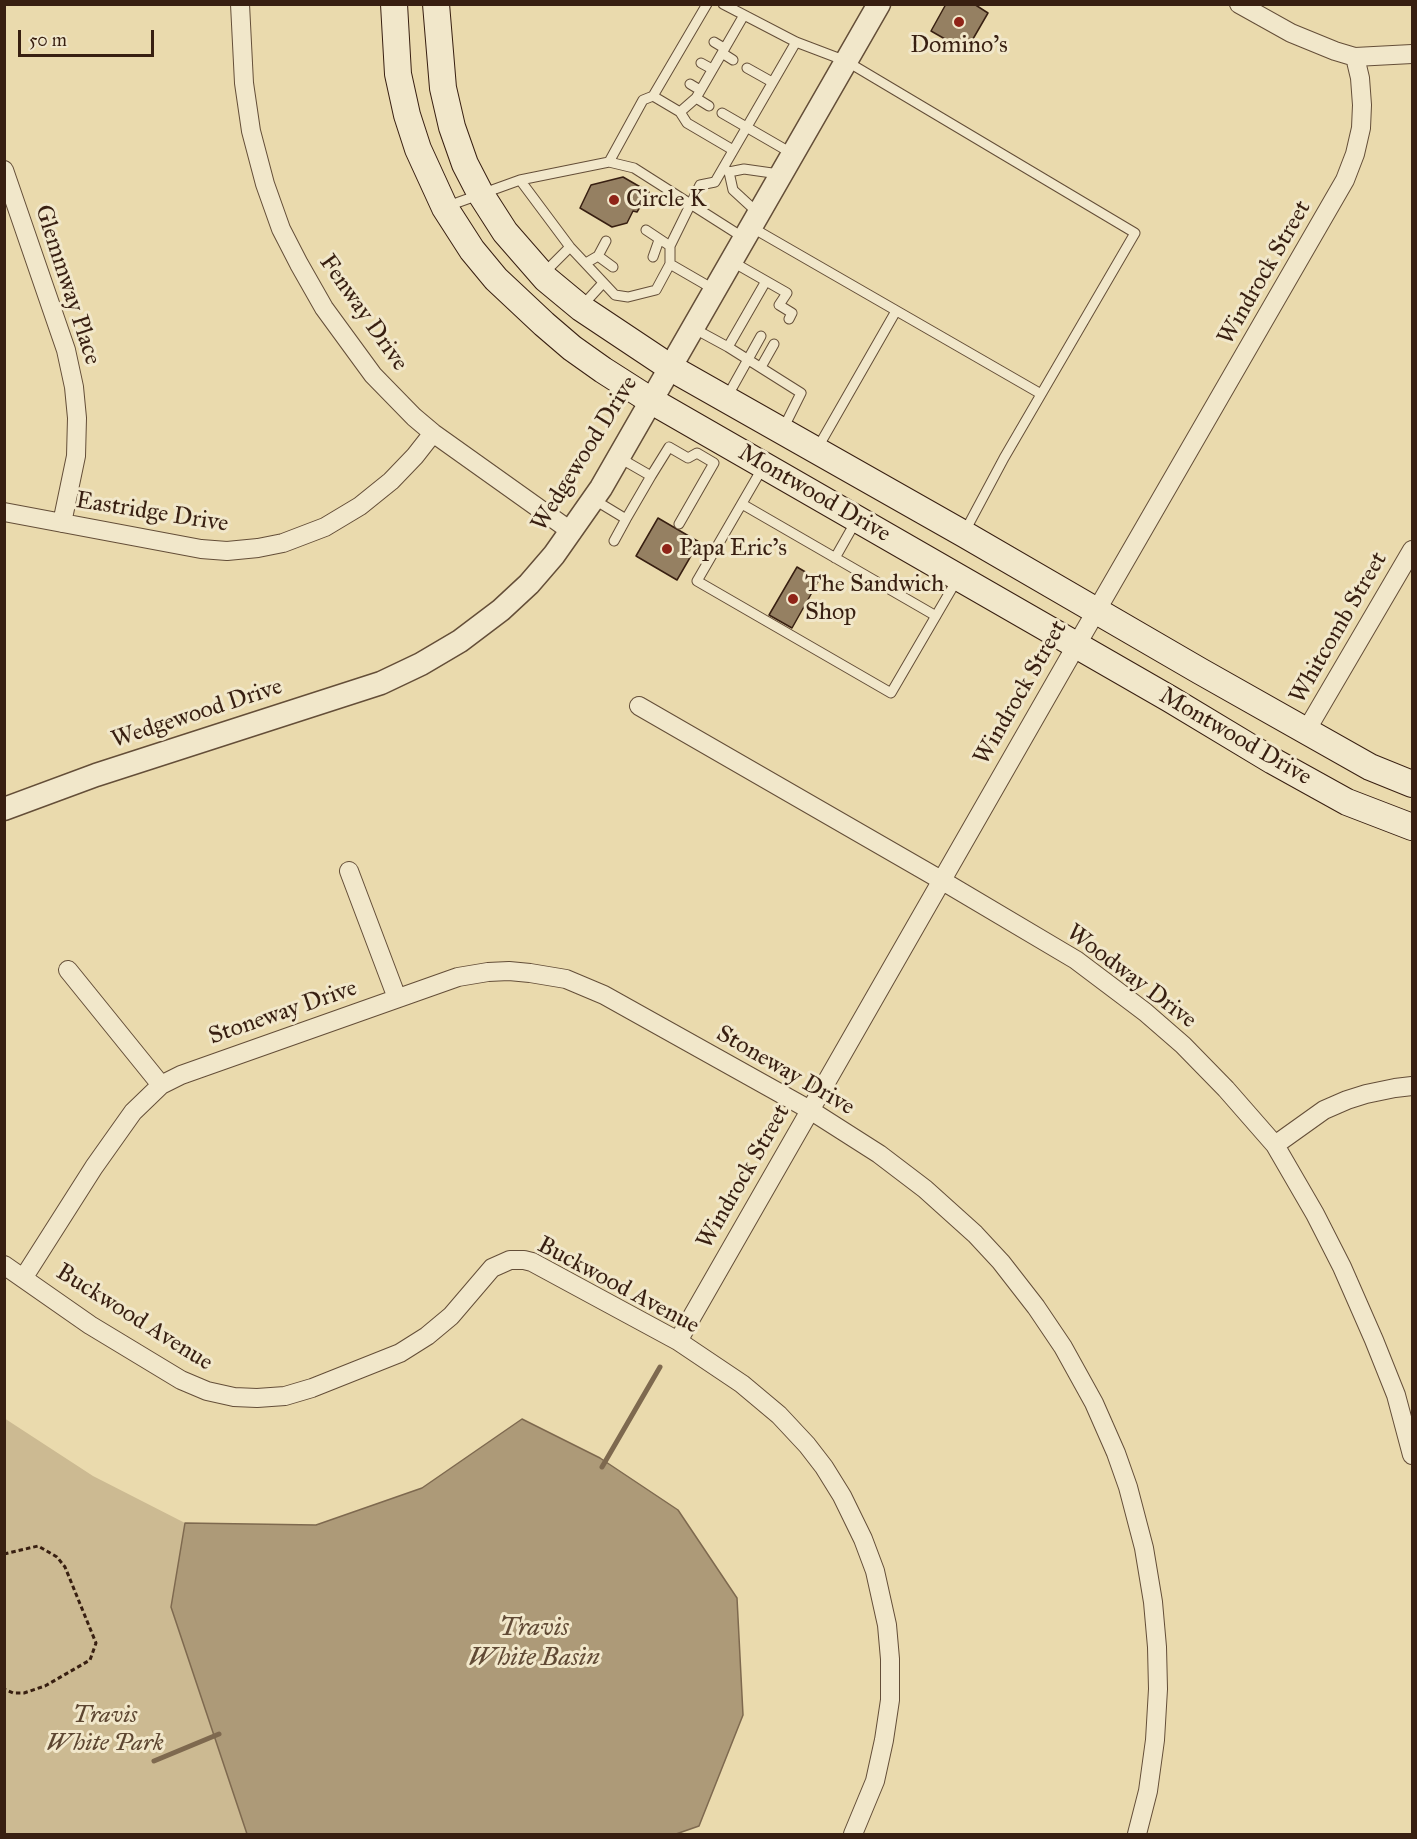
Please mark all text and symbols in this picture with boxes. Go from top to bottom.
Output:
marker: Domino's [952,15,966,29]
scale bar [21,18,158,56]
text: 50 m [29,29,67,51]
place label: Domino's [910,32,1008,60]
place label: Circle K [626,186,707,214]
marker: Circle K [607,193,621,207]
street label: Windrock Street [1212,196,1318,350]
street label: Glemmway Place [28,201,106,369]
street label: Fenway Drive [312,249,414,377]
street label: Wedgewood Drive [526,371,644,537]
street label: Montwood Drive [733,439,895,549]
street label: Eastridge Drive [74,487,230,539]
place label: Papa Eric's [679,535,787,563]
marker: Papa Eric's [660,542,674,556]
street label: Whitcomb Street [1284,547,1394,709]
place label: The Sandwich Shop [805,571,944,627]
marker: The Sandwich Shop [786,592,800,606]
street label: Windrock Street [968,616,1074,770]
street label: Wedgewood Drive [108,673,286,755]
street label: Montwood Drive [1154,682,1316,792]
street label: Woodway Drive [1060,919,1202,1035]
street label: Stoneway Drive [205,974,361,1052]
street label: Stoneway Drive [711,1020,859,1122]
street label: Windrock Street [691,1100,797,1254]
street label: Buckwood Avenue [532,1231,704,1341]
street label: Buckwood Avenue [50,1258,218,1378]
water label: Travis White Basin [468,1613,600,1674]
park label: Travis White Park [46,1702,164,1758]

